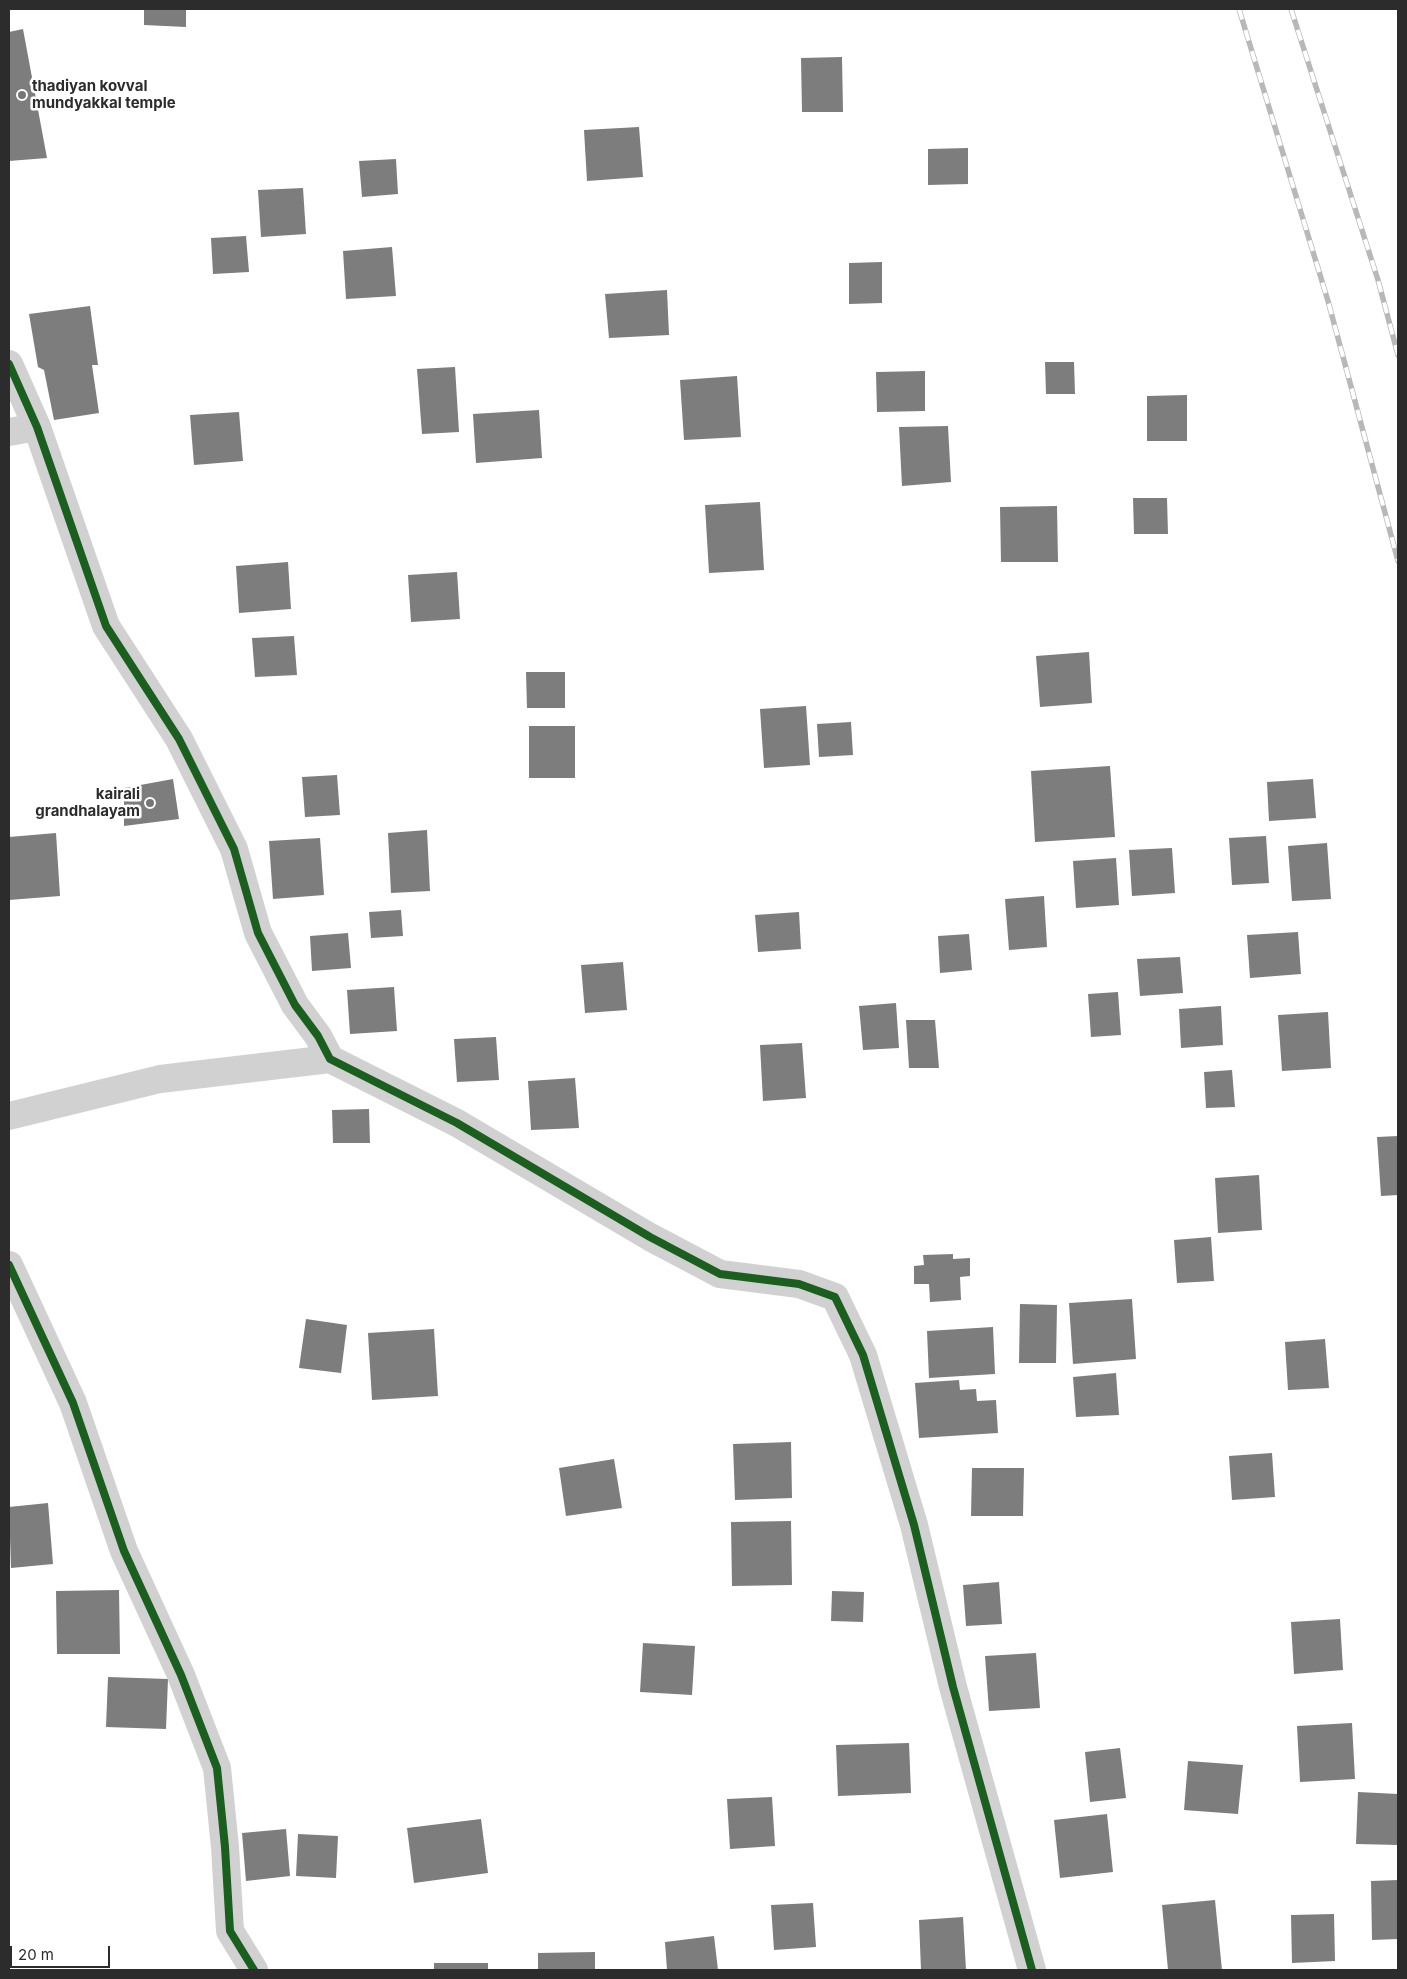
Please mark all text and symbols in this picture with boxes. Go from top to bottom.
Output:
place label: thadiyan kovval mundyakkal temple [32,77,176,112]
marker: thadiyan kovval mundyakkal temple [16,89,28,101]
place label: kairali grandhalayam [35,785,140,820]
marker: kairali grandhalayam [144,797,156,809]
scale bar [12,1936,112,1968]
text: 20 m [18,1945,54,1964]

